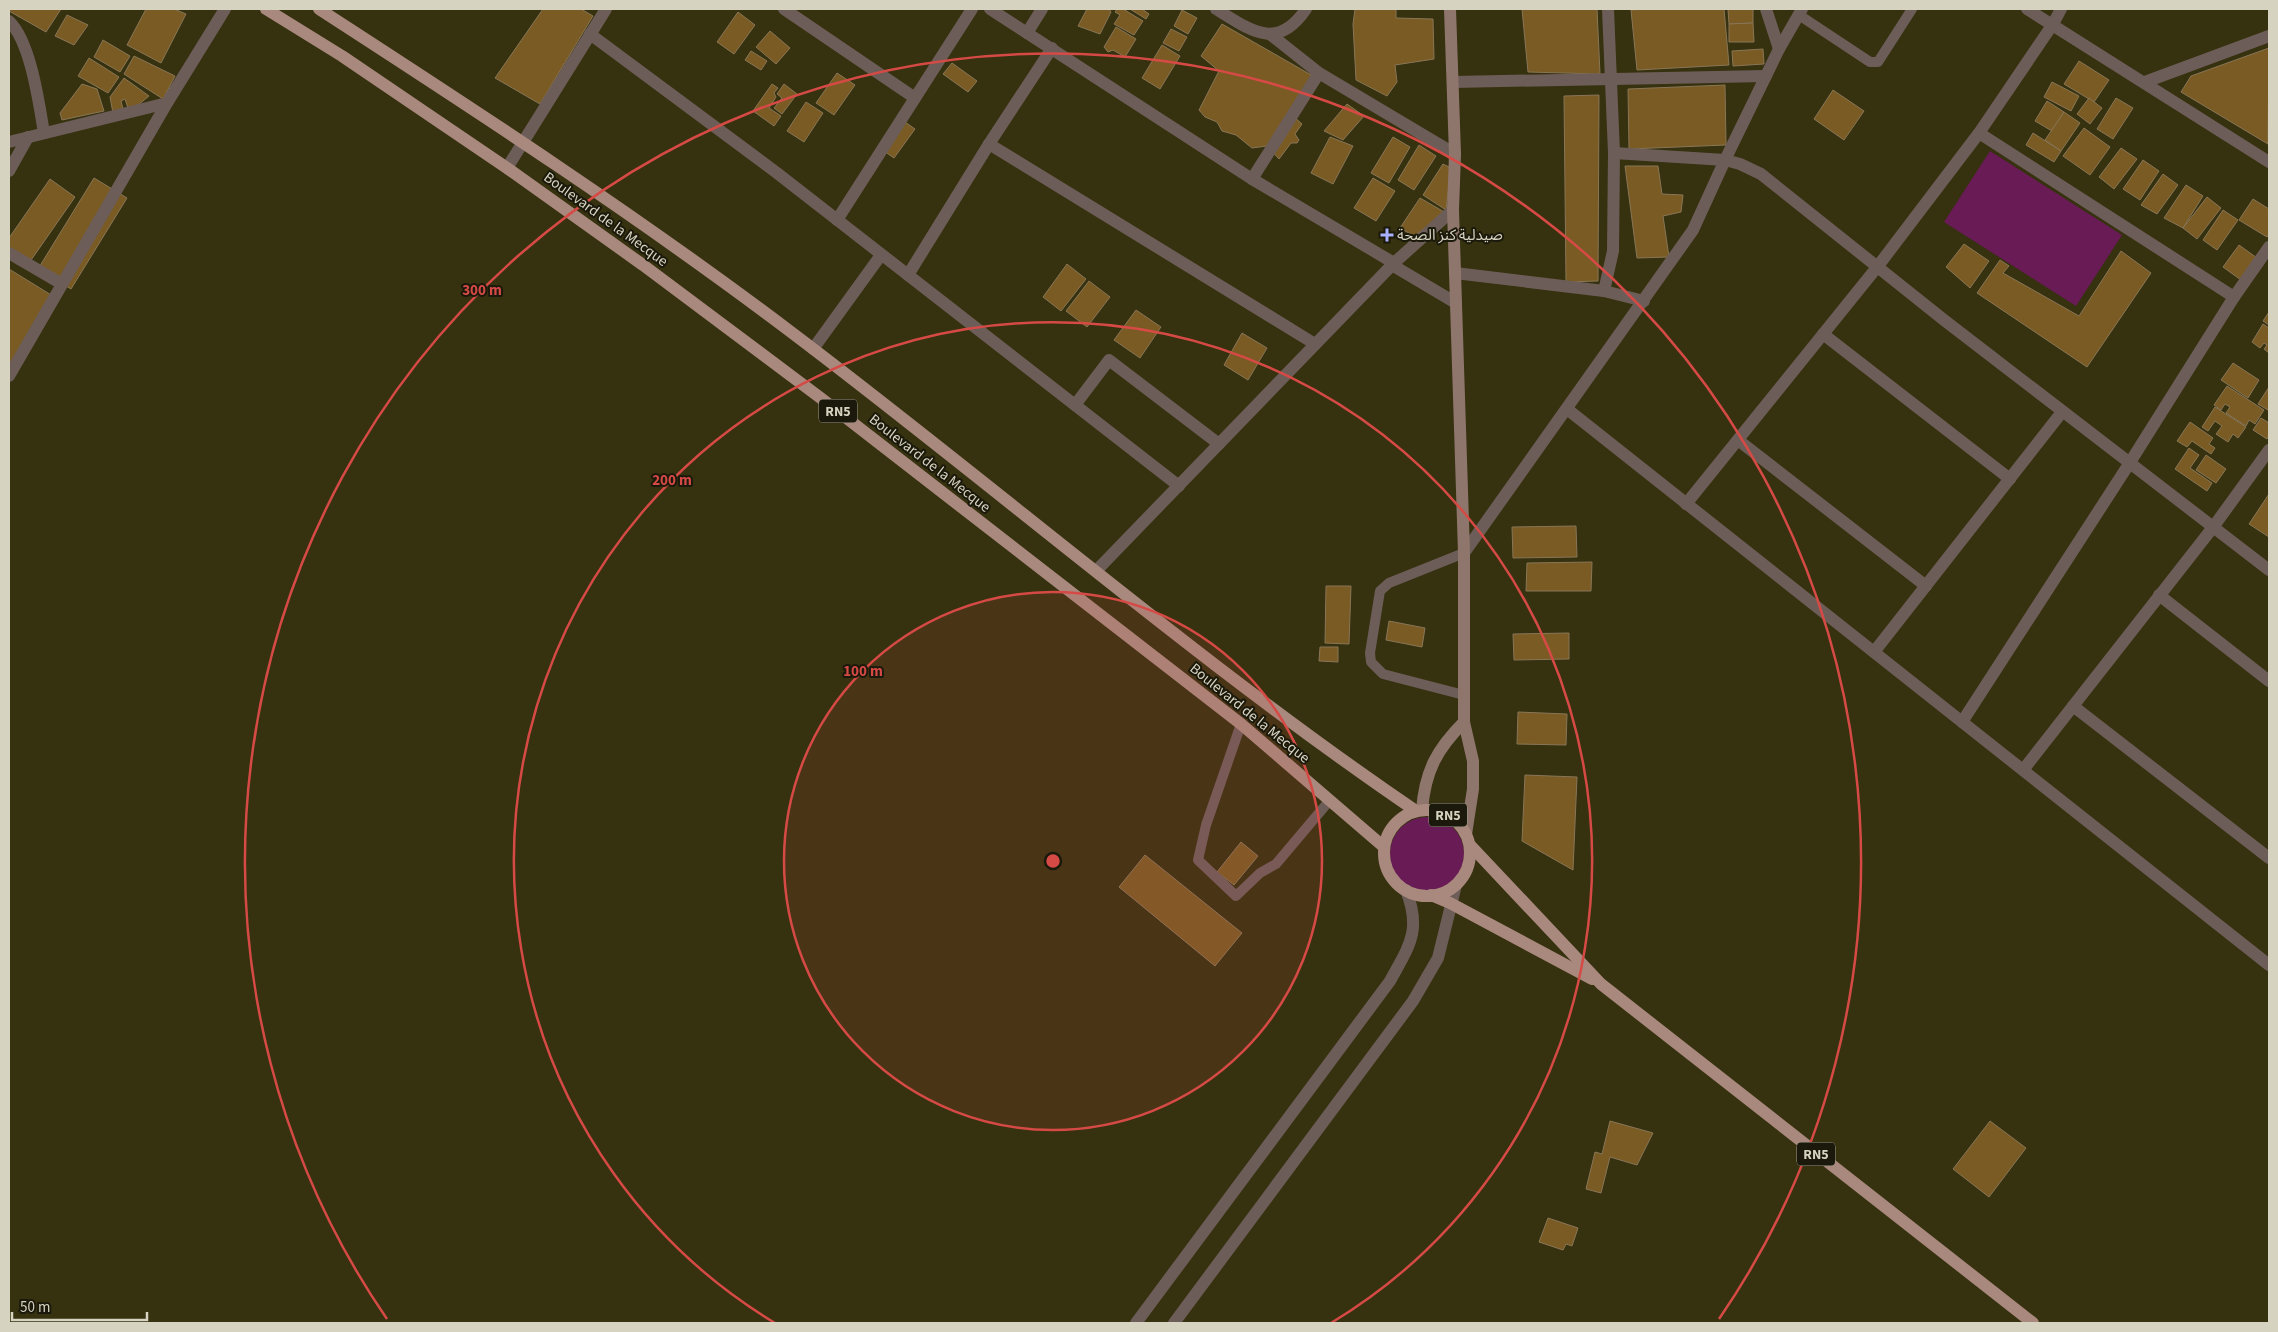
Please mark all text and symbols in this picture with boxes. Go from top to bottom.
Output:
street label: Boulevard de la Mecque [539,167,672,272]
place label: صيدلية كنز الصحة [1397,225,1503,246]
marker: صيدلية كنز الصحة [1381,229,1393,241]
text: 300 m [462,280,502,301]
road number: RN5 [819,400,857,422]
street label: Boulevard de la Mecque [865,409,995,518]
text: 200 m [652,470,692,491]
street label: Boulevard de la Mecque [1185,658,1314,768]
text: 100 m [843,661,883,682]
road number: RN5 [1429,804,1467,826]
centre of rings [1044,852,1062,870]
road number: RN5 [1797,1142,1835,1166]
scale bar [12,1290,148,1322]
text: 50 m [20,1297,50,1318]

